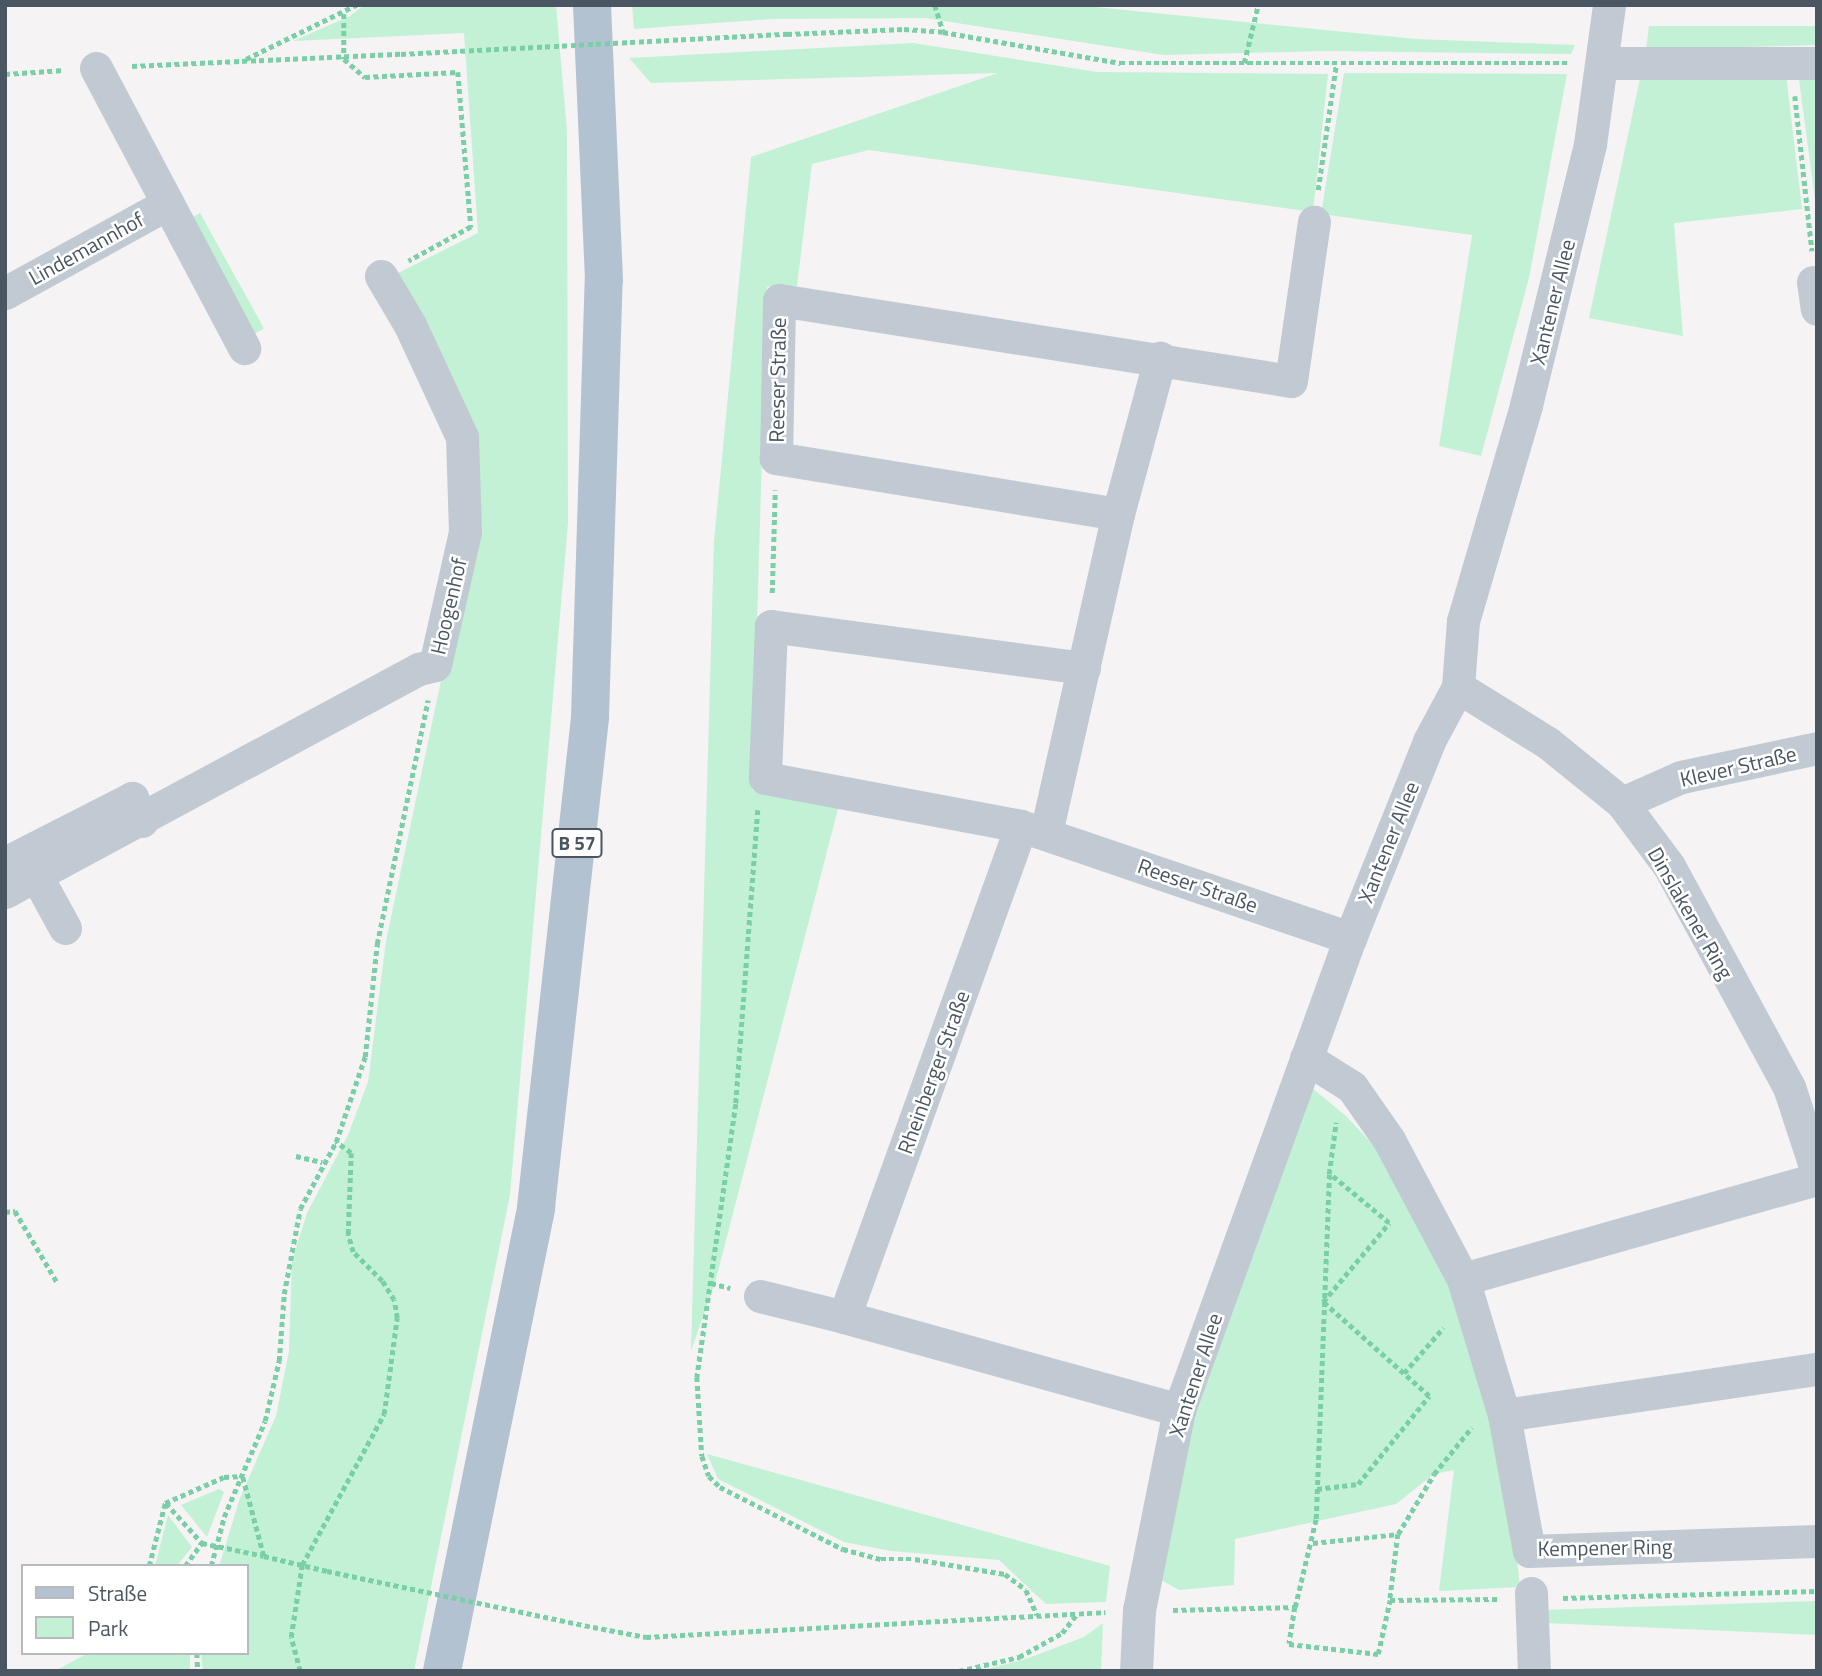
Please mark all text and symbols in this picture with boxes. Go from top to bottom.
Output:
street label: Lindemannhof [24,206,148,290]
street label: Xantener Allee [1524,237,1580,367]
street label: Reeser Straße [763,317,791,443]
street label: Hoogenhof [425,555,471,657]
street label: Klever Straße [1677,740,1799,792]
street label: Xantener Allee [1352,778,1424,906]
road number: B 57 [551,828,603,858]
street label: Dinslakener Ring [1643,842,1739,984]
street label: Reeser Straße [1135,853,1261,917]
street label: Rheinberger Straße [892,987,974,1157]
street label: Xantener Allee [1163,1310,1227,1440]
street label: Kempener Ring [1537,1533,1673,1561]
legend [21,1564,248,1655]
text: Straße [88,1577,147,1609]
text: Park [88,1612,128,1644]

